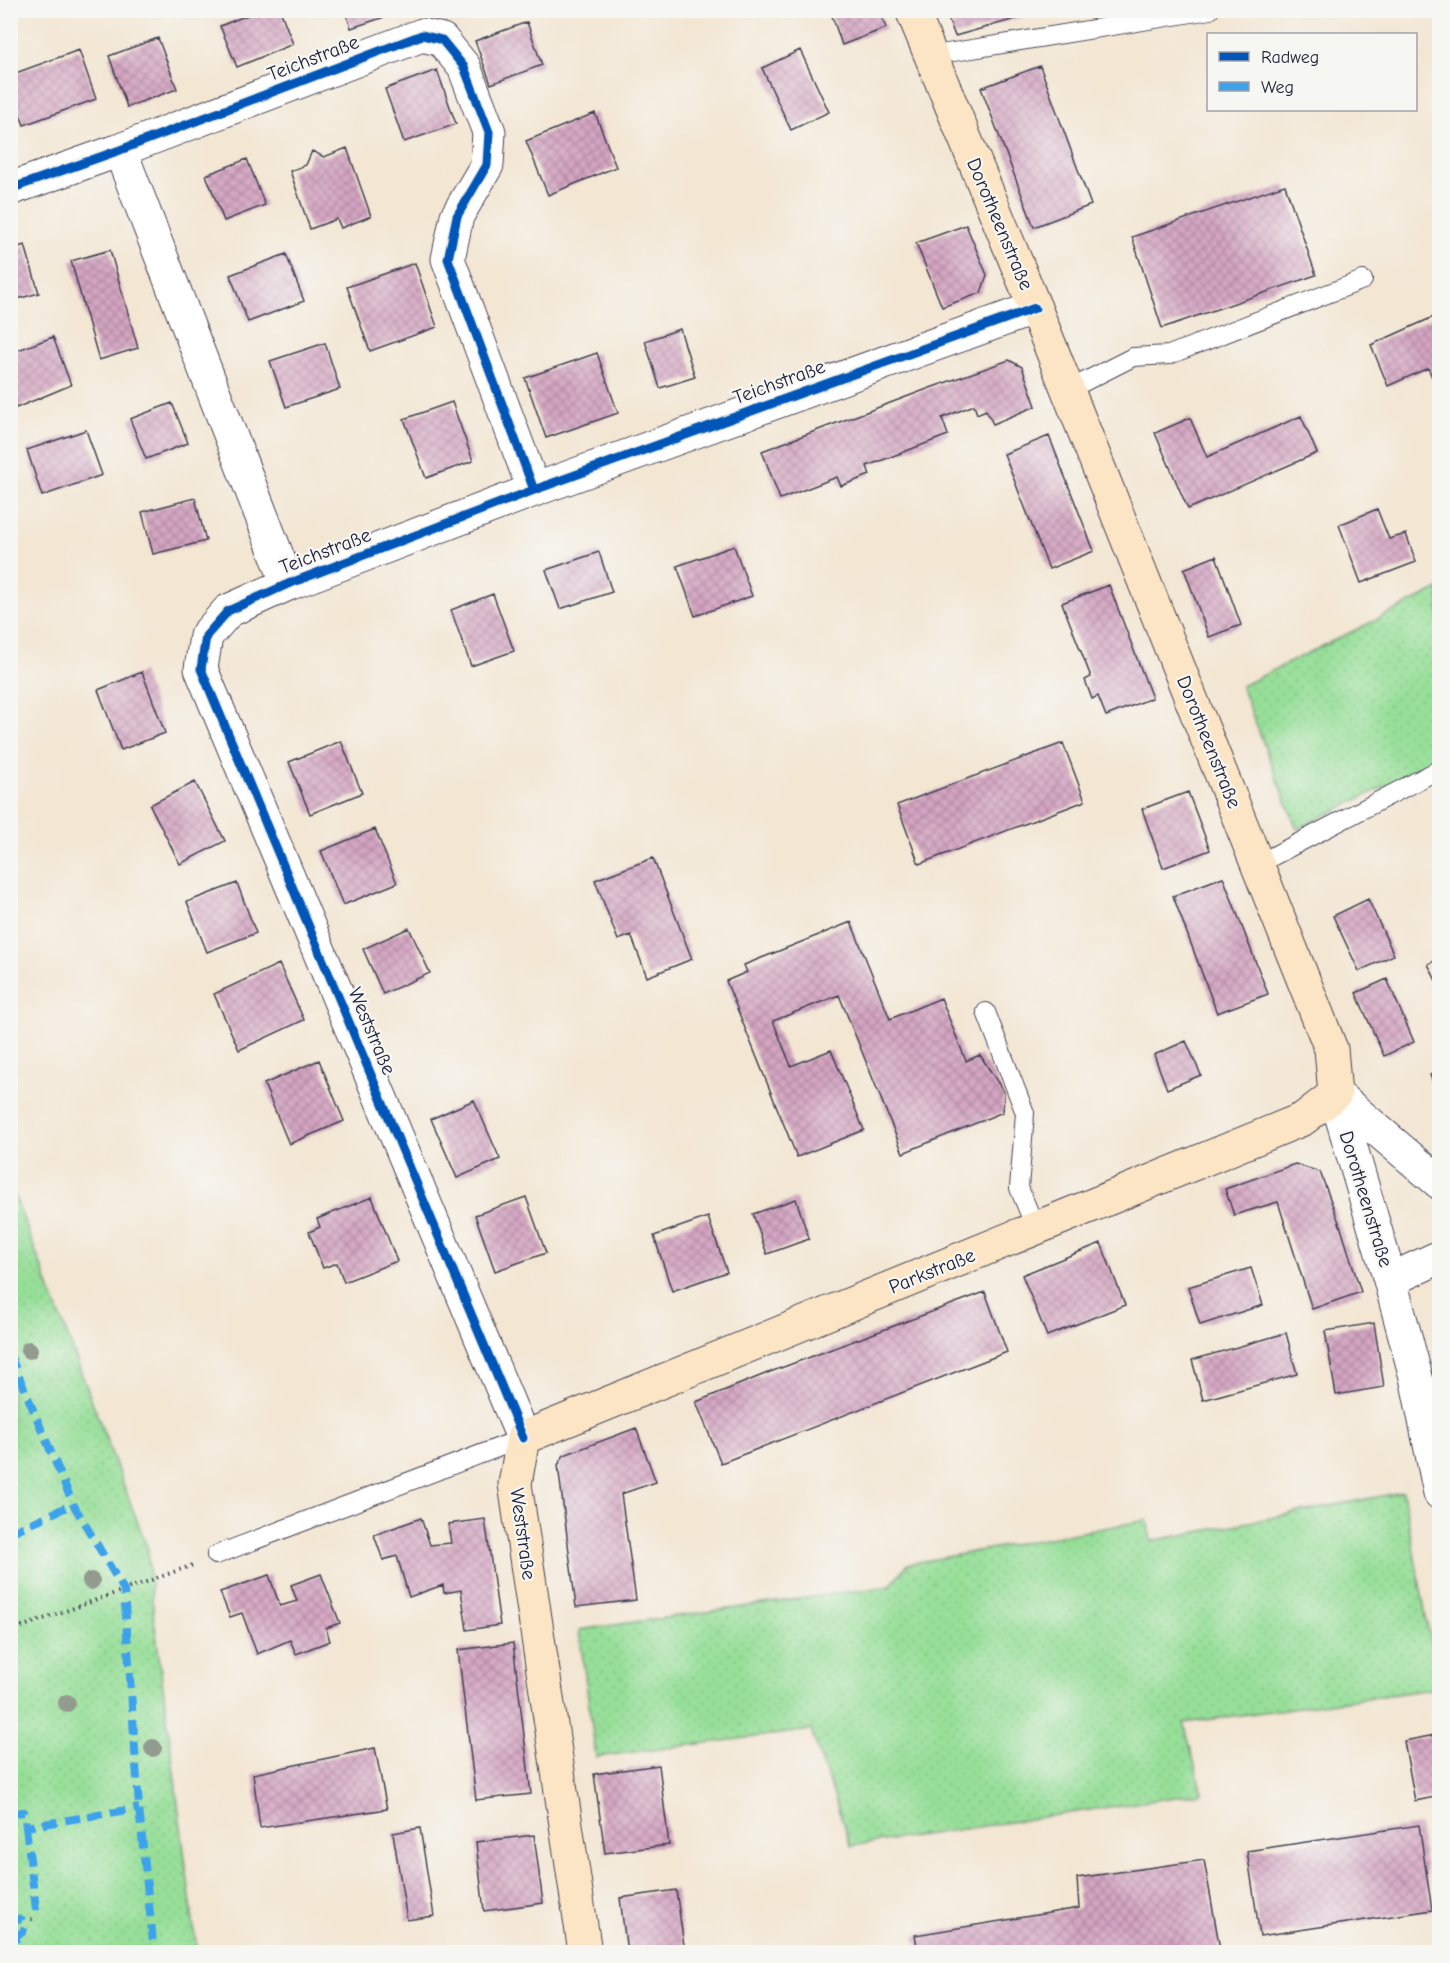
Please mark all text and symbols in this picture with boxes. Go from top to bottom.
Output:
street label: Teichstraße [264,30,362,86]
legend [1207,33,1417,111]
text: Radweg [1261,47,1319,68]
text: Weg [1261,77,1294,98]
street label: Dorotheenstraße [962,155,1038,293]
street label: Teichstraße [730,355,828,409]
street label: Teichstraße [276,523,374,579]
street label: Dorotheenstraße [1172,672,1246,812]
street label: Weststraße [343,984,401,1078]
street label: Dorotheenstraße [1334,1128,1398,1270]
street label: Parkstraße [886,1243,978,1299]
street label: Weststraße [505,1487,541,1581]

